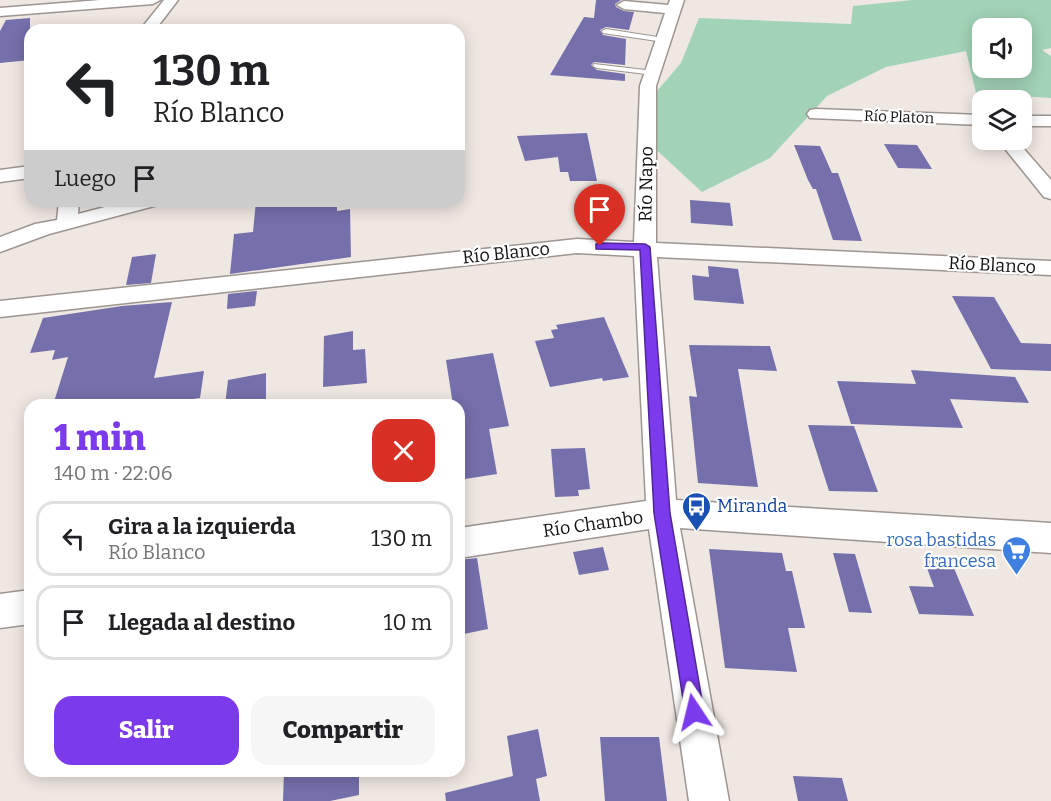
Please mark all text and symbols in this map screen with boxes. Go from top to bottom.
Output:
map controls [972,18,1032,150]
button: sound [972,18,1032,78]
text: 130 m [153,46,270,96]
icon: left [54,48,132,126]
button: layers [972,90,1032,150]
text: Río Blanco [153,97,285,129]
street label: Río Platon [864,107,935,127]
street label: Río Napo [634,146,658,222]
icon: arrive [128,162,161,195]
text: Luego [54,165,116,192]
pin [574,184,625,246]
icon: arrive [583,193,616,226]
street label: Río Blanco [461,237,551,269]
street label: Río Blanco [948,252,1036,278]
text: 1 min [54,416,146,460]
button: close [372,419,435,482]
text: 140 m · 22:06 [54,461,172,485]
bus stop icon: Miranda [680,490,712,532]
place label: Miranda [717,495,787,517]
street label: Río Chambo [541,506,645,542]
text: Gira a la izquierda [108,513,296,540]
icon: left [57,522,90,555]
text: 130 m [371,525,432,552]
place label: rosa bastidas francesa [886,529,996,572]
supermarket icon: rosa bastidas francesa [1001,534,1033,576]
text: Río Blanco [108,540,205,564]
icon: arrive [57,606,90,639]
text: Llegada al destino [108,609,295,636]
text: 10 m [384,609,432,636]
position arrow [662,680,726,744]
button: Salir [54,696,239,765]
button: Compartir [251,696,435,765]

